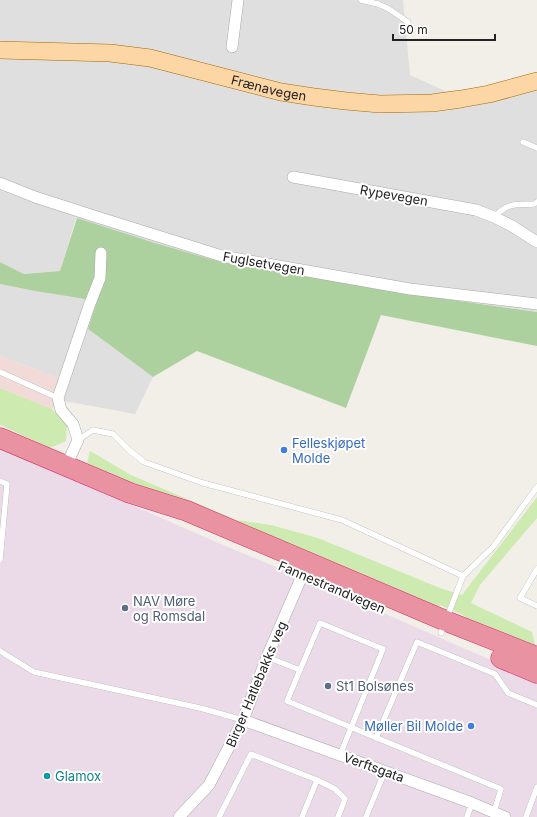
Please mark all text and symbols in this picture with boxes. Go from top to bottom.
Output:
scale bar [393,16,495,42]
text: 50 m [399,22,428,37]
street label: Frænavegen [230,71,308,104]
street label: Rypevegen [359,181,429,209]
street label: Fuglsetvegen [222,248,306,278]
place label: Felleskjøpet Molde [292,435,365,466]
marker: Felleskjøpet Molde [279,445,289,455]
street label: Fannestrandvegen [276,557,388,617]
place label: NAV Møre og Romsdal [133,593,205,624]
marker: NAV Møre og Romsdal [120,603,130,613]
street label: Birger Hatlebakks veg [222,619,290,749]
place label: St1 Bolsønes [336,678,414,694]
marker: St1 Bolsønes [323,681,333,691]
place label: Møller Bil Molde [364,718,463,734]
marker: Møller Bil Molde [466,721,476,731]
street label: Verftsgata [342,749,406,785]
place label: Glamox [55,768,101,784]
marker: Glamox [42,771,52,781]

